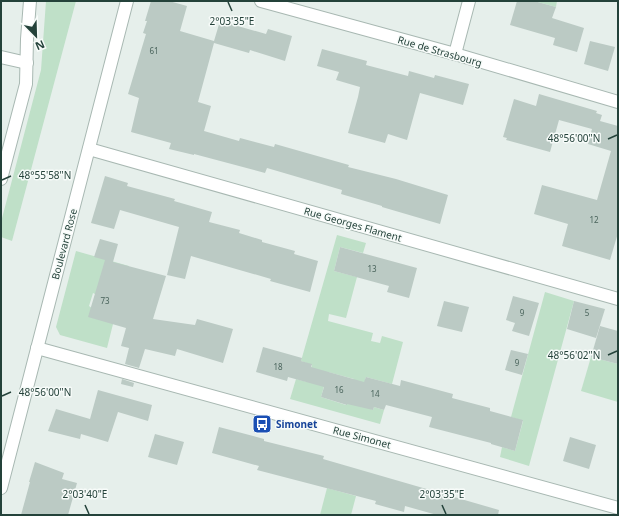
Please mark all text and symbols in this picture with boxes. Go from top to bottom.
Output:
text: 2°03'35"E [210,14,254,28]
north arrow [16,16,56,56]
street label: Rue de Strasbourg [396,32,484,70]
text: N [33,37,47,54]
house number: 61 [149,45,159,56]
text: 48°56'00"N [548,131,600,145]
text: 48°55'58"N [19,168,71,182]
street label: Rue Georges Flament [303,203,404,245]
street label: Boulevard Rose [48,207,80,281]
house number: 12 [589,214,599,225]
house number: 13 [367,263,377,274]
house number: 73 [100,295,110,306]
house number: 9 [520,307,525,318]
house number: 5 [585,307,590,318]
text: 48°56'02"N [548,348,600,362]
house number: 9 [515,357,520,368]
house number: 18 [273,361,283,372]
house number: 16 [334,384,344,395]
text: 48°56'00"N [19,385,71,399]
house number: 14 [370,388,380,399]
bus stop icon: Simonet [251,413,273,435]
place label: Simonet [276,417,318,431]
street label: Rue Simonet [331,423,393,452]
text: 2°03'40"E [63,487,107,501]
text: 2°03'35"E [420,487,464,501]

